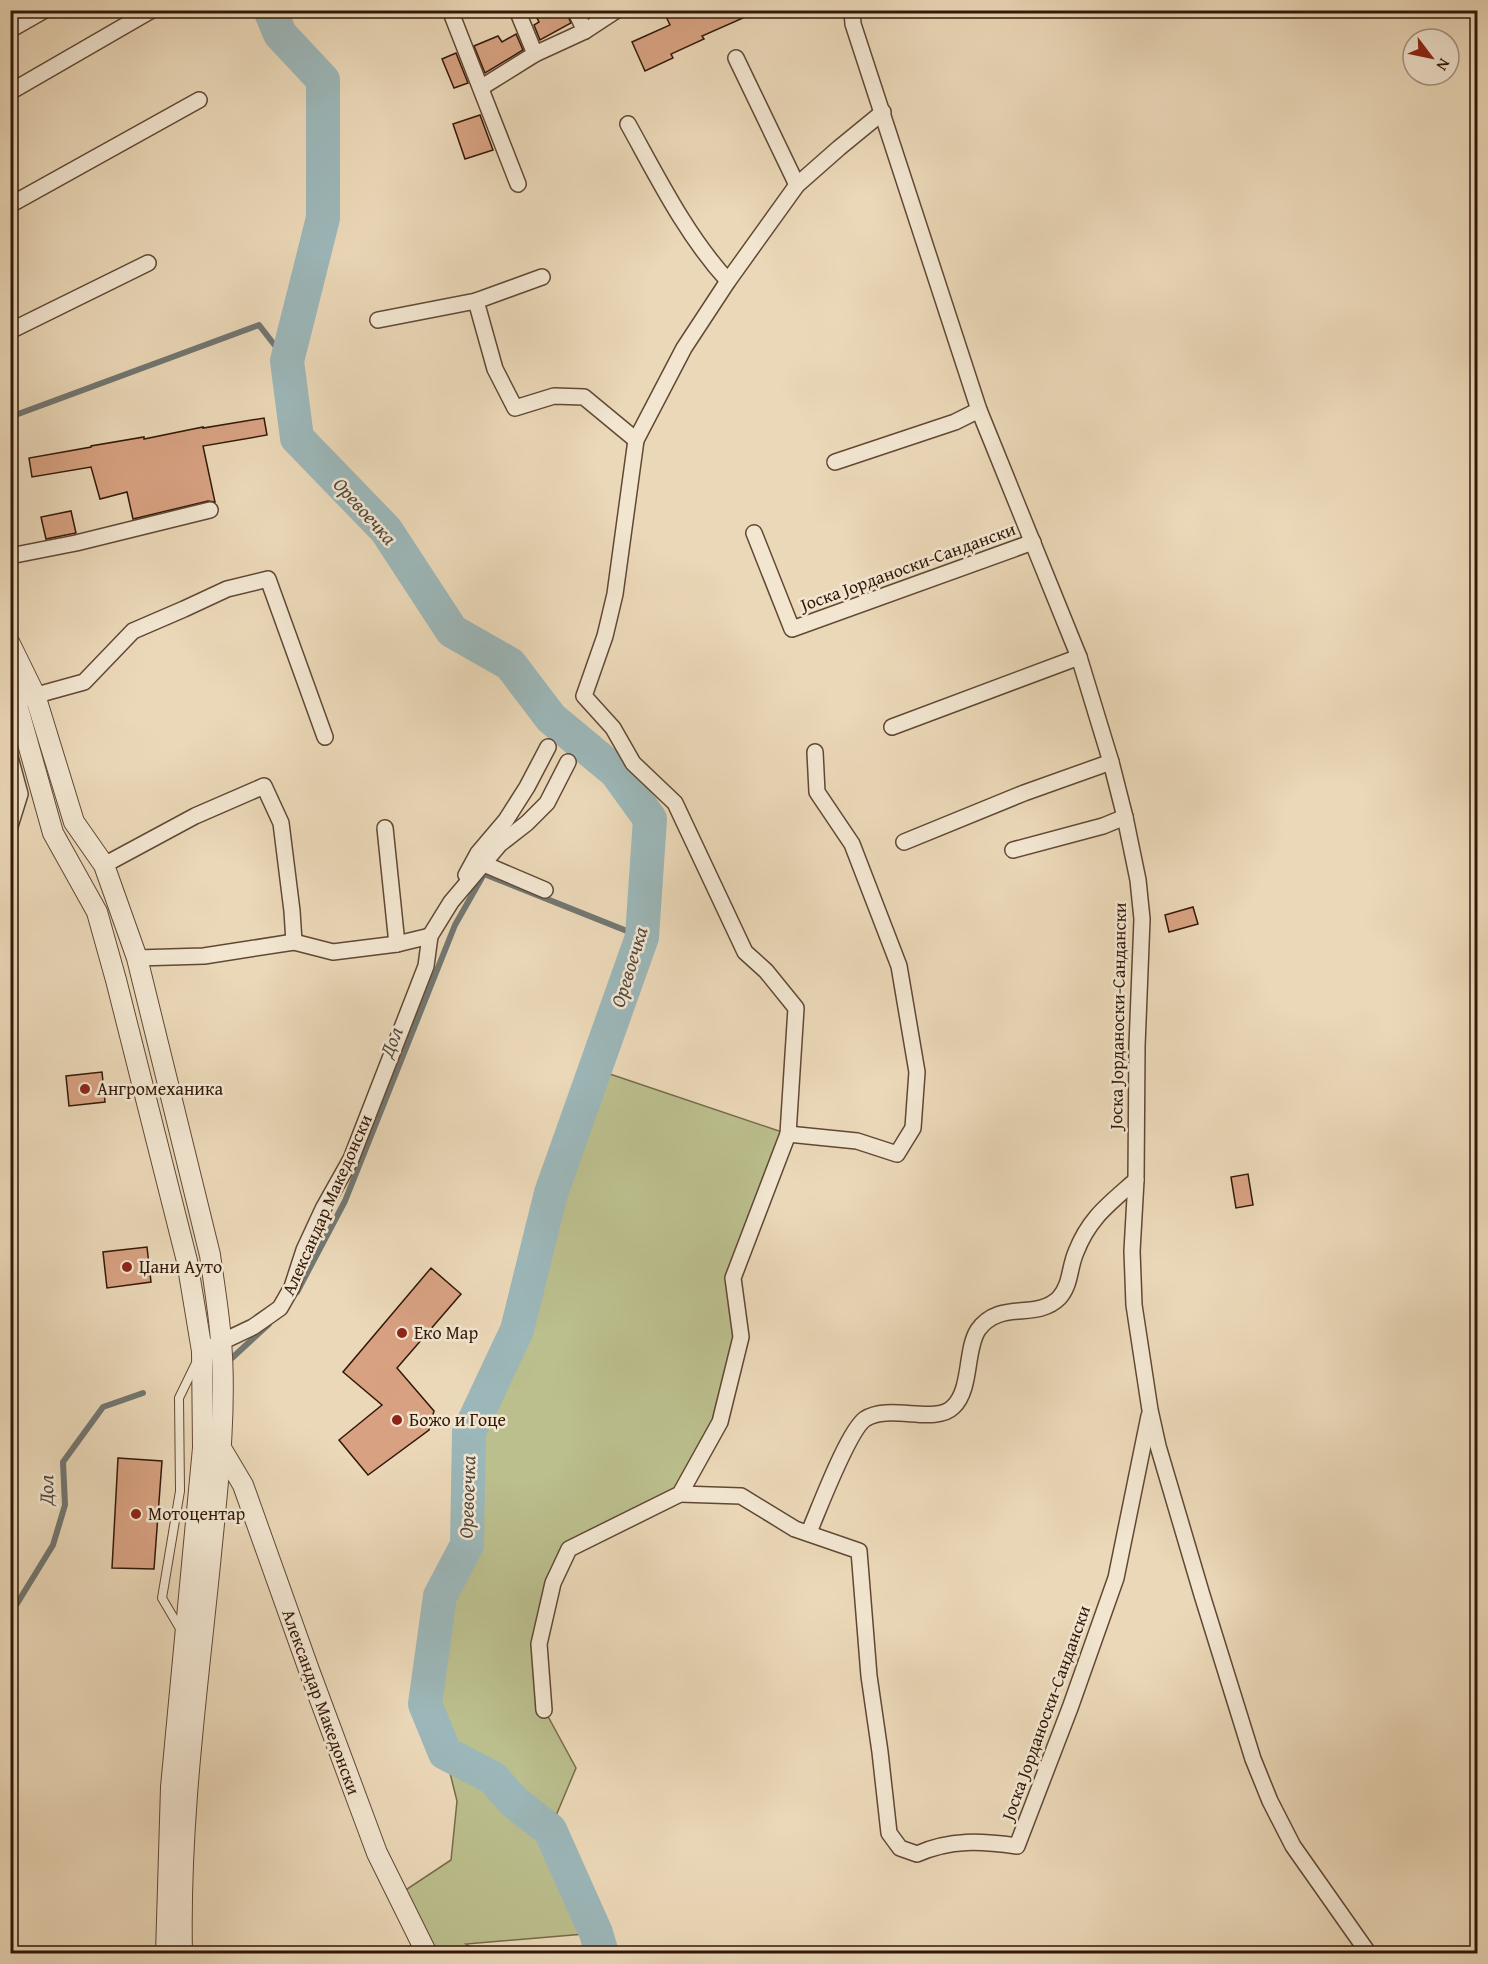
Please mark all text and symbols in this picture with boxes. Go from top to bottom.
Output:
north arrow [1401,27,1461,87]
text: N [1431,54,1457,76]
water label: Оревоечка [327,470,404,552]
street label: Јоска Јорданоски-Сандански [795,515,1020,619]
street label: Јоска Јорданоски-Сандански [1102,902,1133,1132]
water label: Оревоечка [603,922,655,1011]
water label: Дол [371,1022,410,1062]
place label: Ангромеханика [97,1075,223,1102]
marker: Ангромеханика [78,1082,92,1096]
street label: Александар Македонски [274,1110,379,1300]
place label: Џани Ауто [139,1253,222,1280]
marker: Џани Ауто [120,1260,134,1274]
place label: Еко Мар [414,1319,478,1346]
marker: Еко Мар [395,1326,409,1340]
place label: Божо и Гоце [409,1406,506,1433]
marker: Божо и Гоце [390,1413,404,1427]
water label: Оревоечка [451,1454,482,1539]
water label: Дол [31,1474,60,1506]
place label: Мотоцентар [148,1500,246,1527]
marker: Мотоцентар [129,1507,143,1521]
street label: Јоска Јорданоски-Сандански [993,1601,1097,1826]
street label: Александар Македонски [275,1605,368,1799]

